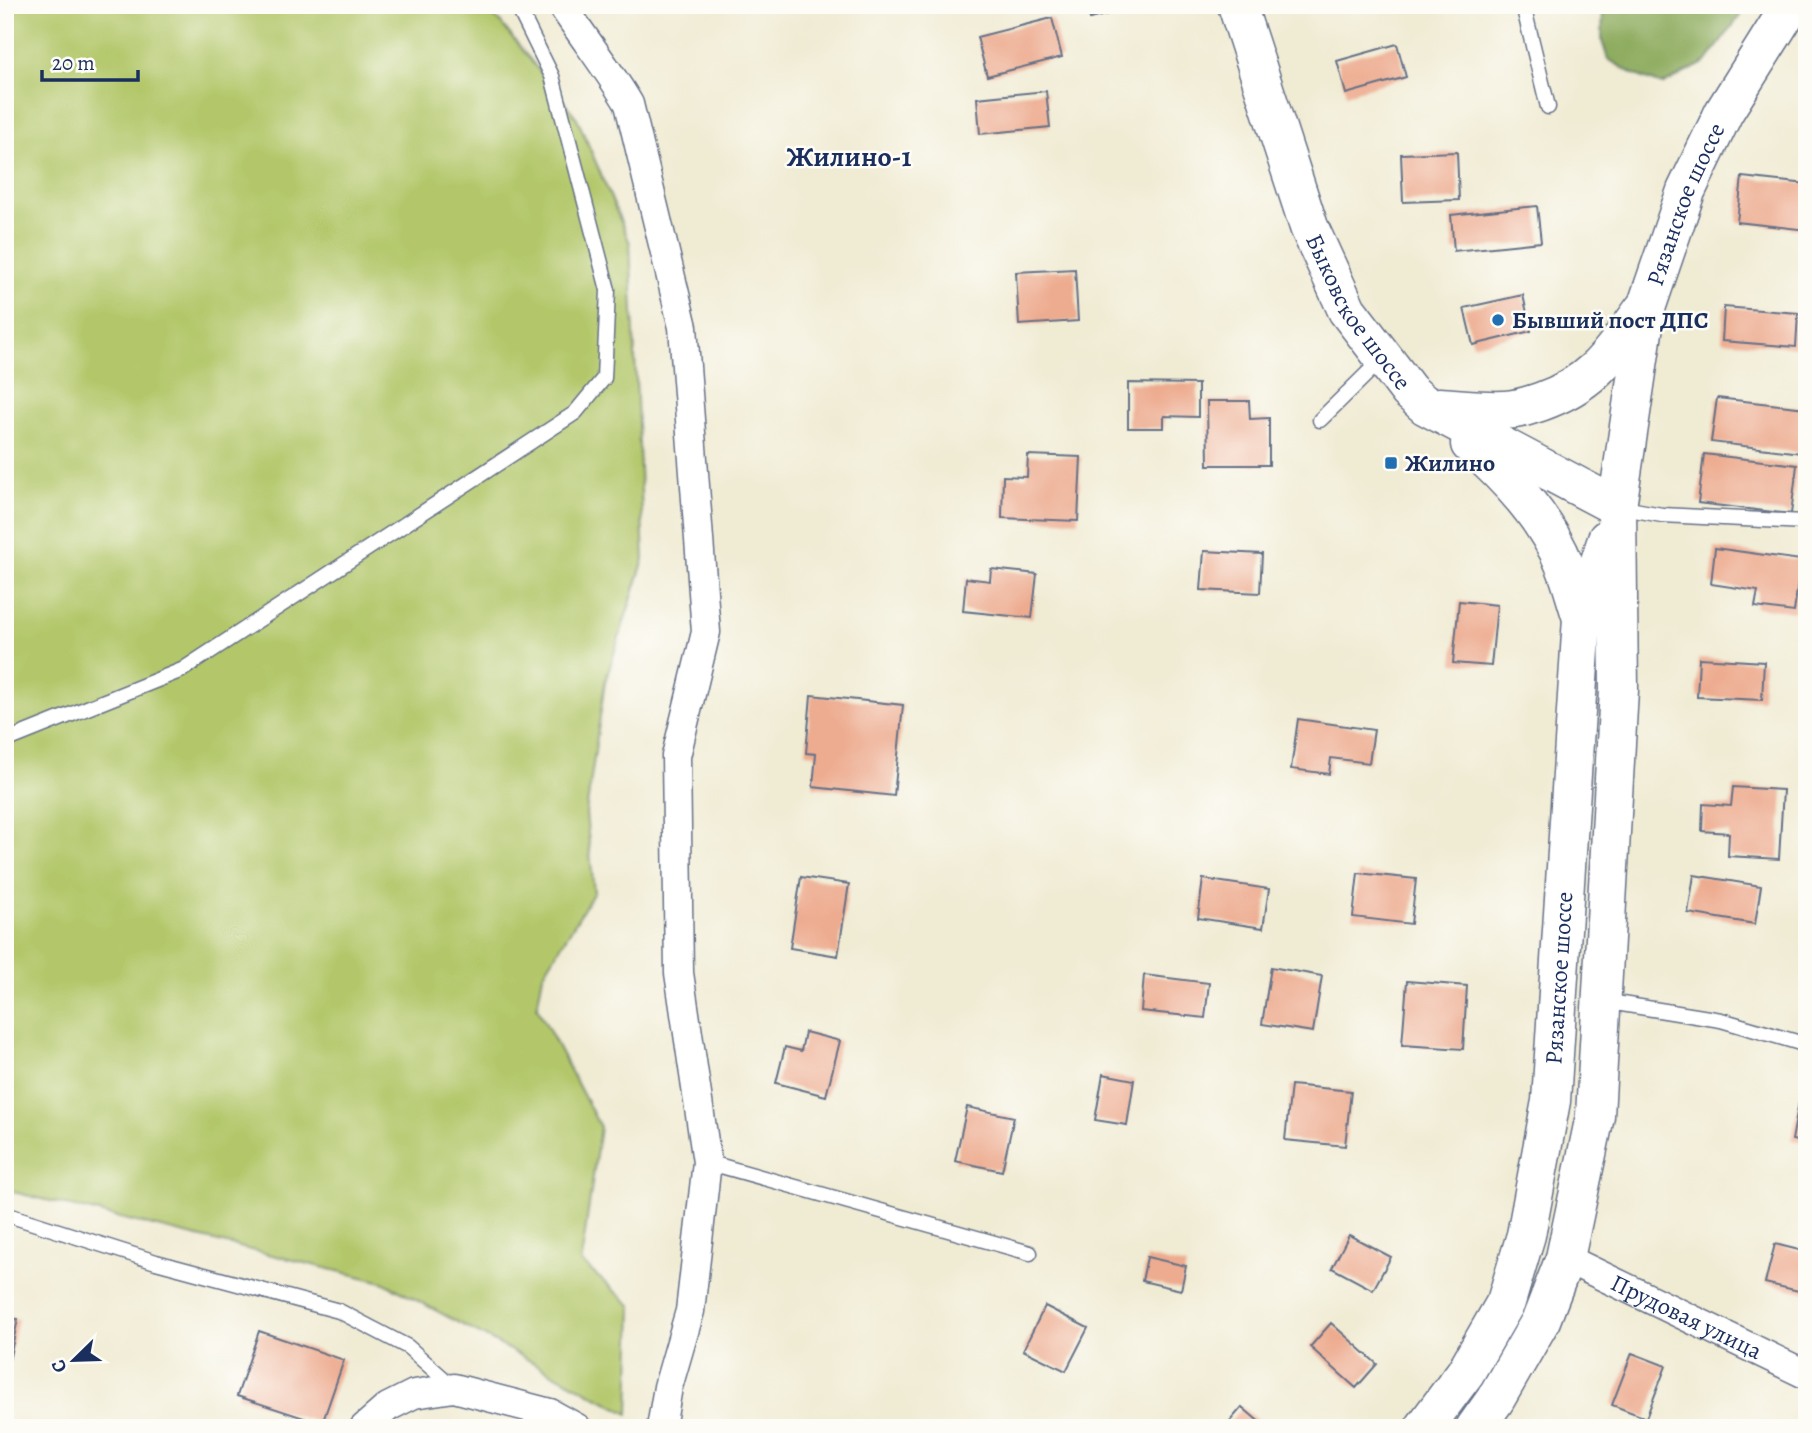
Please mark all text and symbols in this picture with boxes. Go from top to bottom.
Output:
scale bar [42,38,138,82]
text: 20 m [52,49,95,77]
street label: Рязанское шоссе [1639,117,1732,290]
district label: Жилино-1 [786,138,912,176]
street label: Быковское шоссе [1298,229,1419,397]
place label: Бывший пост ДПС [1512,304,1709,336]
marker: Бывший пост ДПС [1490,312,1506,328]
place label: Жилино [1405,447,1495,479]
marker: Жилино [1383,455,1399,471]
street label: Рязанское шоссе [1537,891,1580,1066]
street label: Прудовая улица [1606,1267,1767,1367]
north arrow [38,1324,108,1394]
text: С [45,1356,74,1377]

